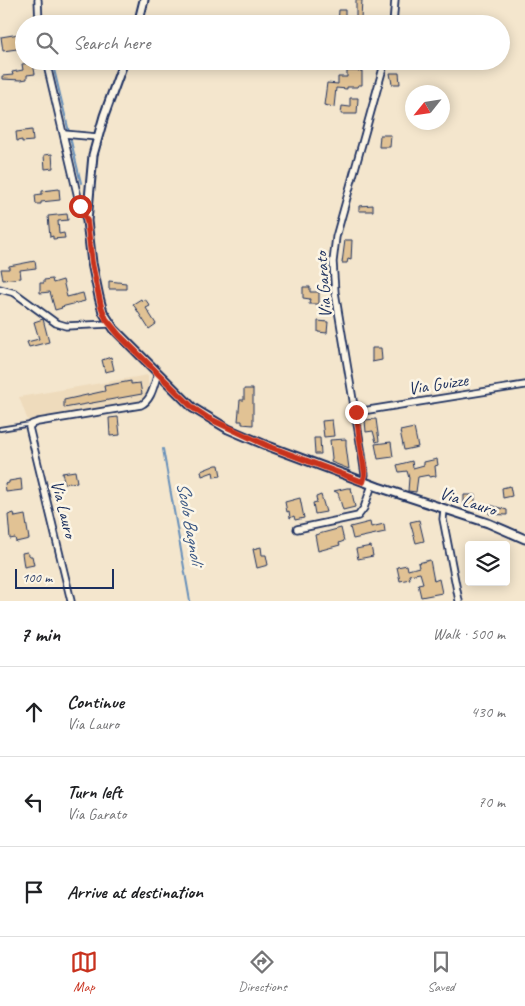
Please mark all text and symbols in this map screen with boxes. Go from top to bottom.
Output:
search box [15,15,510,70]
icon: search [33,29,61,57]
text: Search here [73,31,150,55]
north arrow [405,85,450,130]
route start [69,195,92,218]
street label: Via Garato [310,249,336,319]
street label: Via Guizze [407,368,470,400]
route end [345,401,368,424]
street label: Via Lauro [46,478,82,542]
water label: Scolo Bagnoli [171,480,210,570]
street label: Via Lauro [437,482,501,521]
map controls [465,541,510,586]
button: layers [465,541,510,586]
scale bar [15,566,114,589]
text: 100 m [22,569,52,586]
text: 7 min [20,621,60,647]
text: Walk · 500 m [433,624,505,644]
text: Continue [67,690,124,714]
icon: ahead [20,698,48,726]
text: 430 m [471,702,505,722]
text: Via Lauro [67,714,119,734]
text: Turn left [67,780,122,804]
icon: left [20,788,48,816]
text: 70 m [478,792,505,812]
text: Via Garato [67,804,126,824]
icon: arrive [20,878,48,906]
text: Arrive at destination [67,880,203,904]
tab: Map [70,948,98,995]
tab: Directions [238,948,287,995]
tab: Saved [427,948,455,995]

